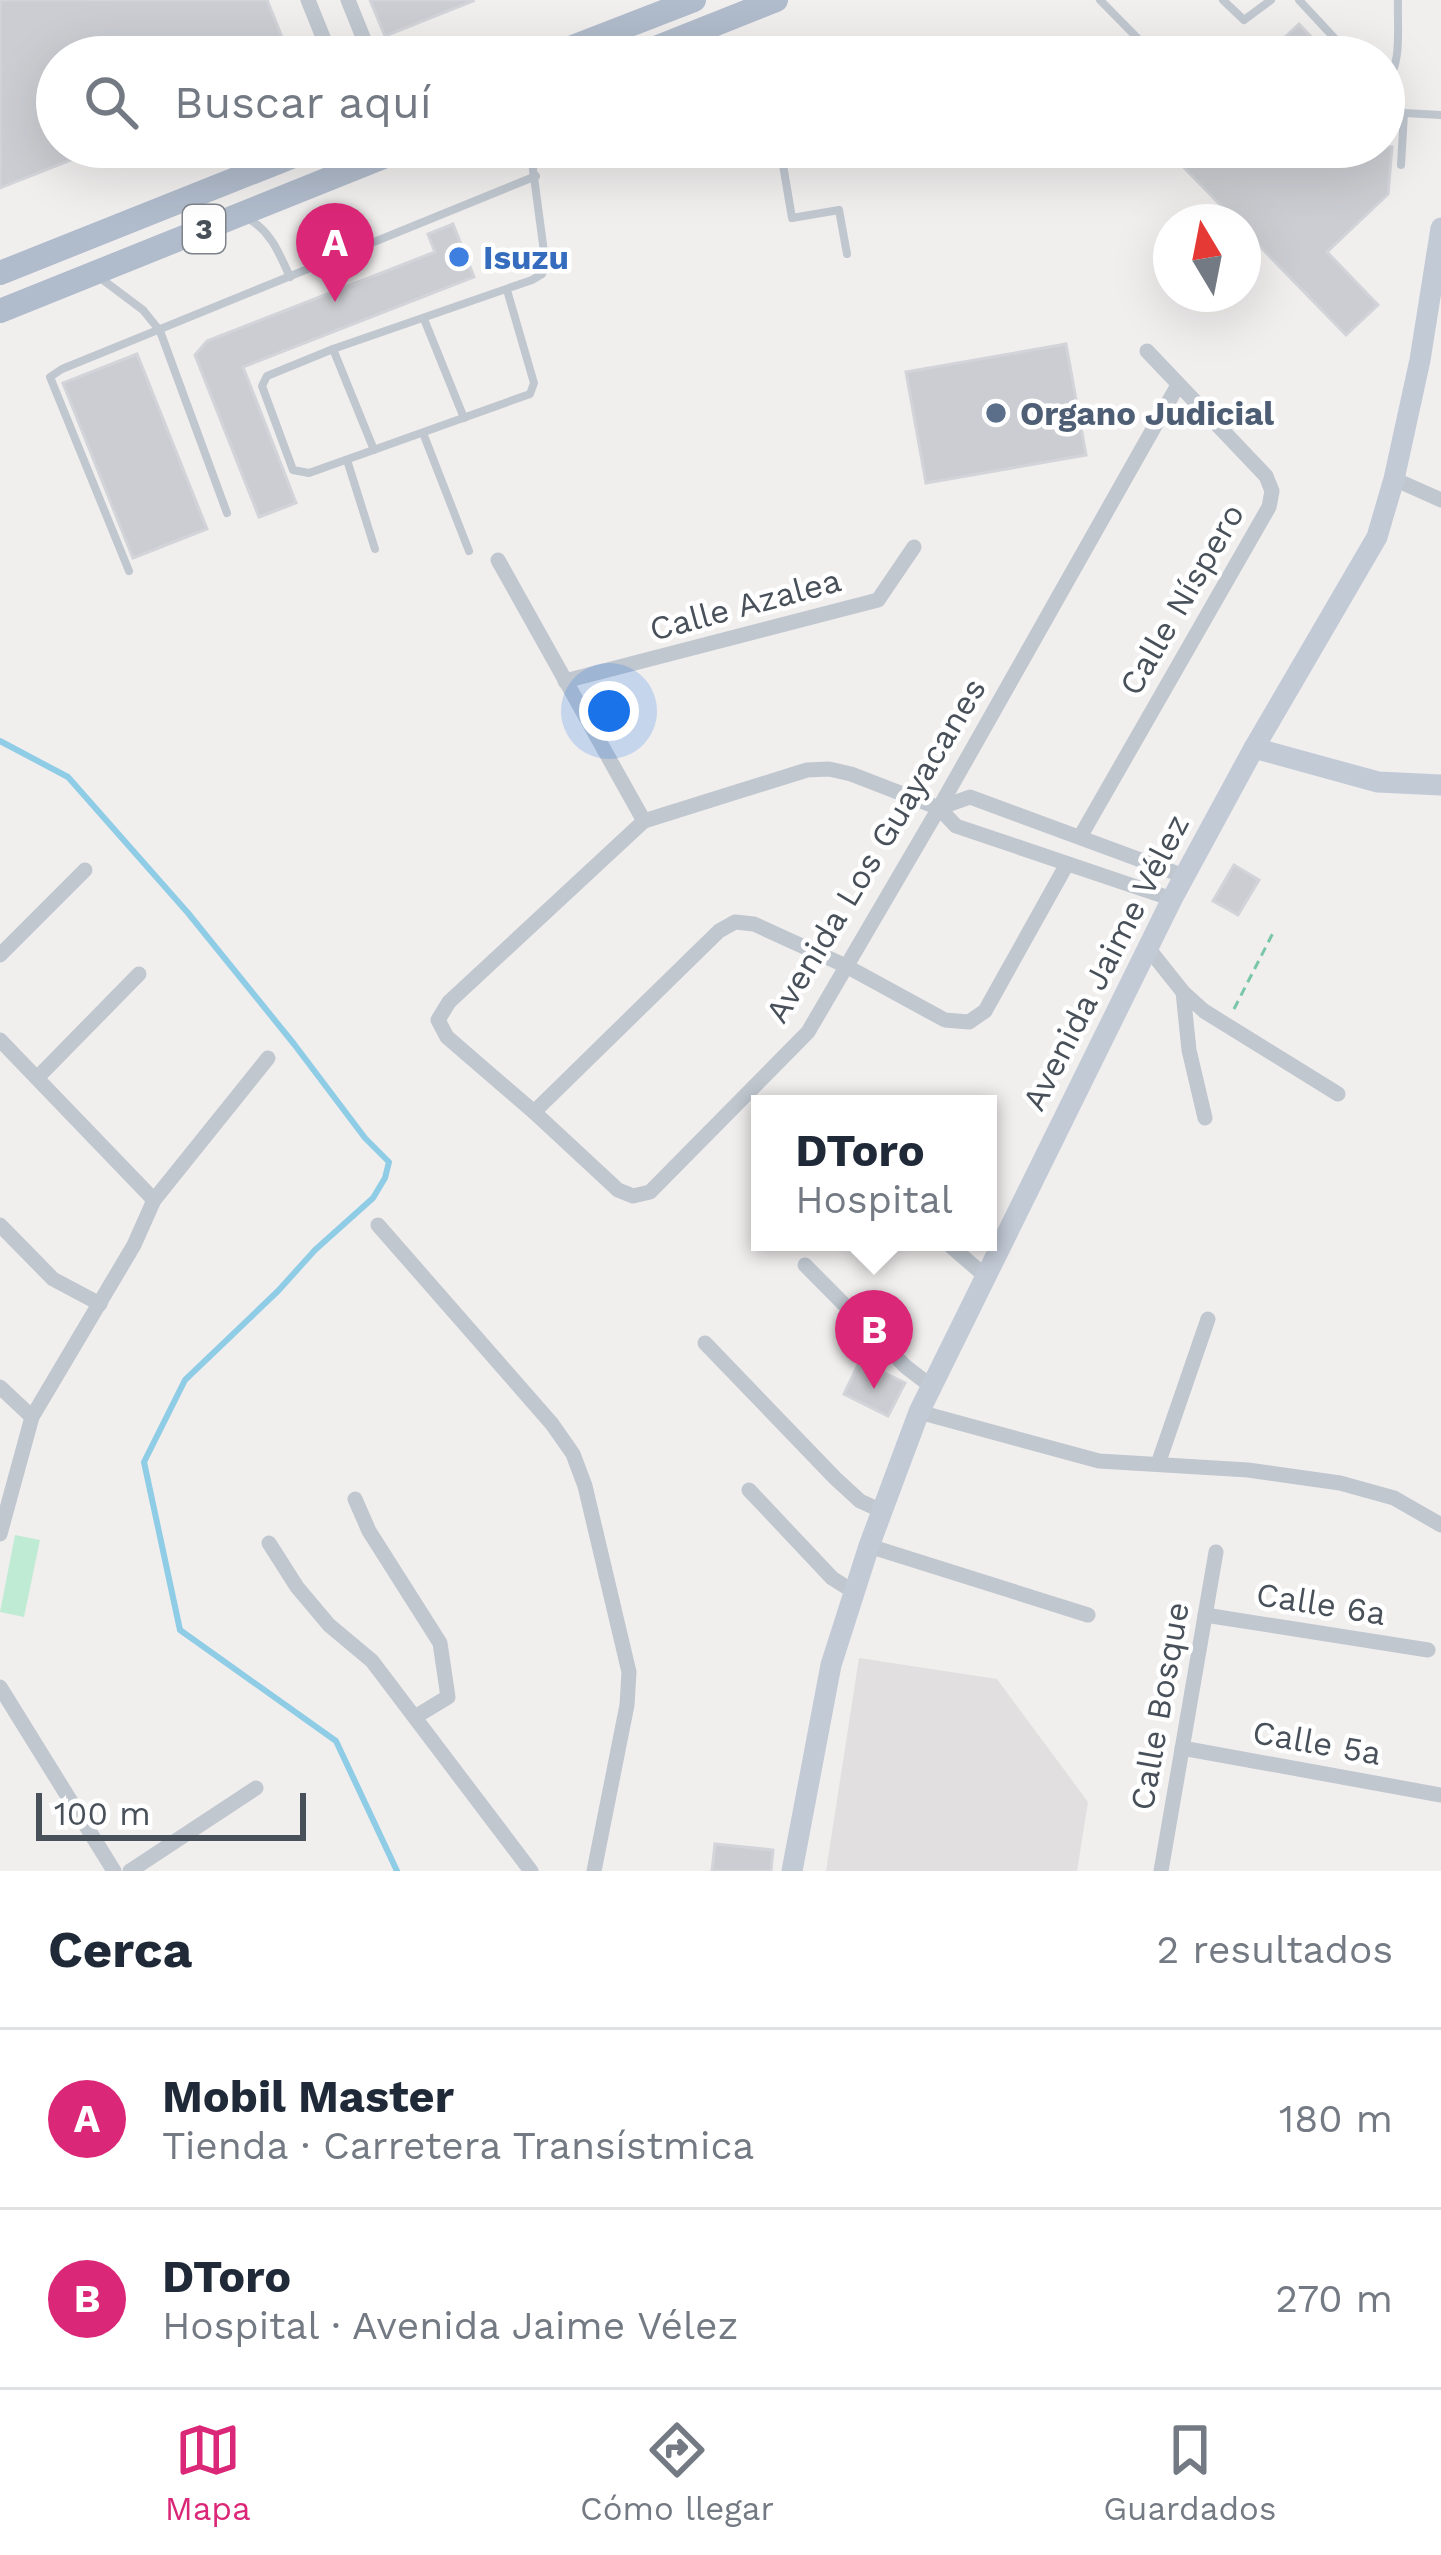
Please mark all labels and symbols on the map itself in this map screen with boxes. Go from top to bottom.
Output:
pin: A [296,203,374,302]
north arrow [1153,204,1261,312]
road number: 3 [183,205,225,253]
place label: Isuzu [483,238,569,277]
marker: Isuzu [446,244,472,270]
place label: Organo Judicial [1020,394,1274,433]
marker: Organo Judicial [983,400,1009,426]
street label: Calle Níspero [1111,497,1252,702]
street label: Calle Azalea [645,560,845,649]
street label: Avenida Los Guayacanes [757,671,994,1030]
your location [579,681,639,741]
street label: Avenida Jaime Vélez [1014,808,1197,1117]
pin: B [835,1290,913,1389]
street label: Calle 6a [1253,1574,1388,1633]
street label: Calle Bosque [1122,1599,1197,1813]
street label: Calle 5a [1250,1712,1384,1773]
scale bar [36,1787,306,1840]

